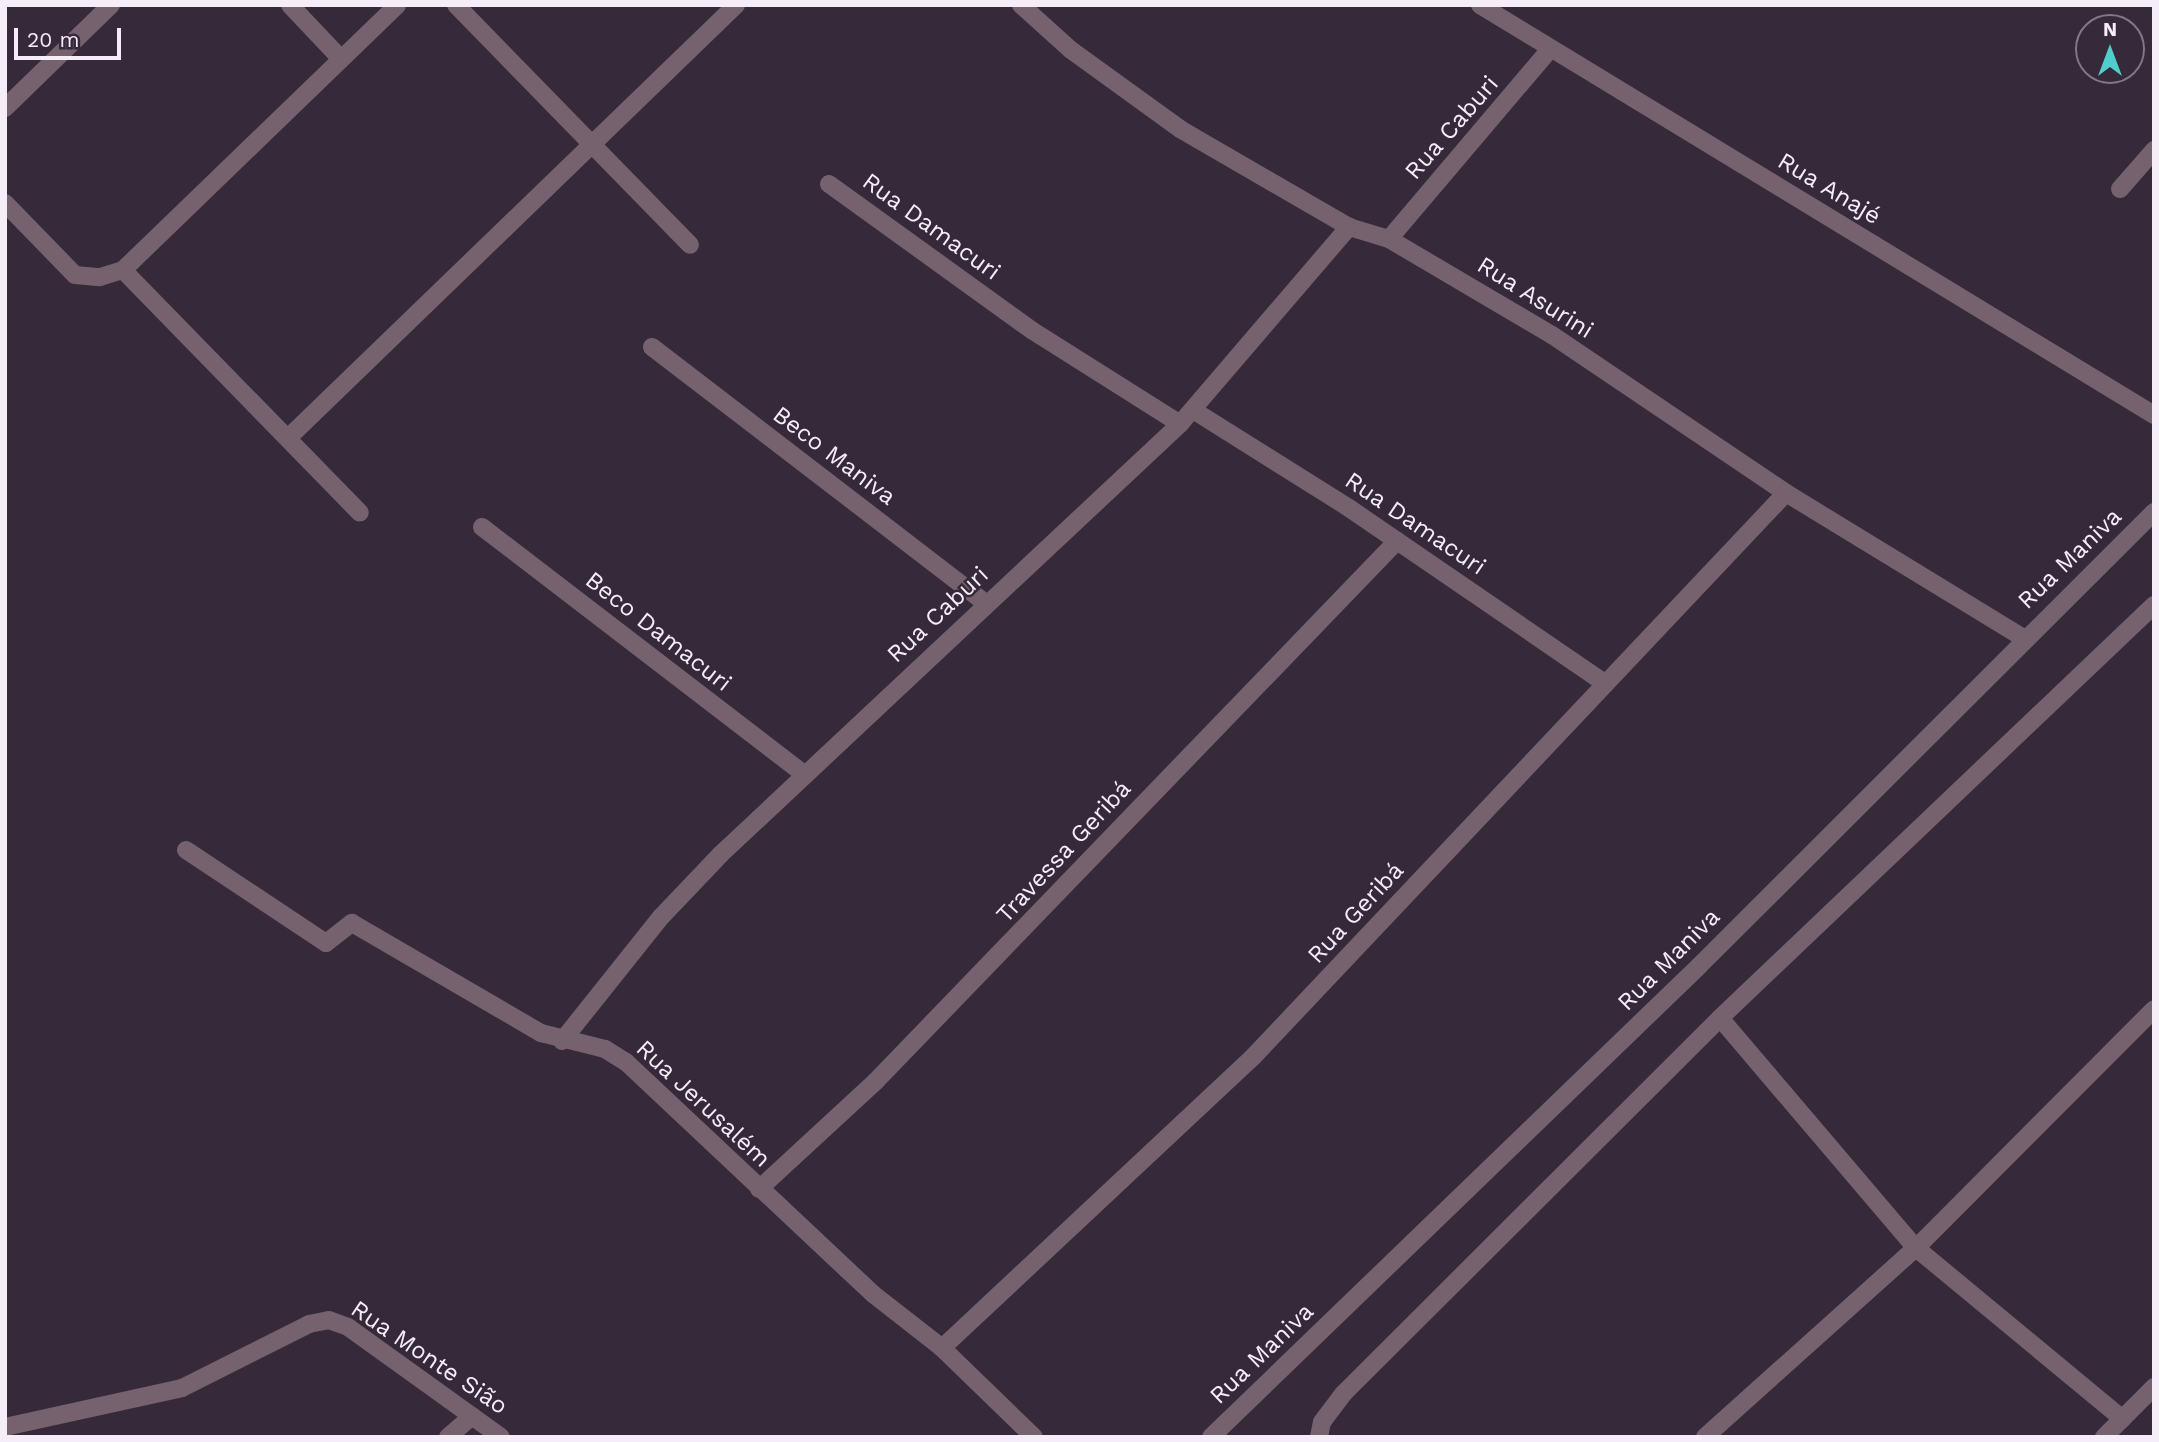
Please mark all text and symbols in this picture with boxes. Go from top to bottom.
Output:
scale bar [18,14,124,58]
north arrow [2075,14,2145,84]
text: N [2103,18,2117,41]
text: 20 m [27,27,79,52]
street label: Rua Caburi [1399,70,1505,186]
street label: Rua Anajé [1772,147,1886,231]
street label: Rua Damacuri [856,167,1006,287]
street label: Rua Asurini [1471,251,1599,345]
street label: Beco Maniva [767,400,901,512]
street label: Rua Damacuri [1339,466,1491,582]
street label: Rua Maniva [2012,502,2128,616]
street label: Rua Caburi [881,561,995,669]
street label: Beco Damacuri [579,566,737,698]
street label: Travessa Geribá [990,775,1138,929]
street label: Rua Geribá [1302,856,1410,970]
street label: Rua Maniva [1612,903,1726,1017]
street label: Rua Jerusalém [629,1034,777,1174]
street label: Rua Monte Sião [345,1295,513,1421]
street label: Rua Maniva [1204,1297,1320,1411]

